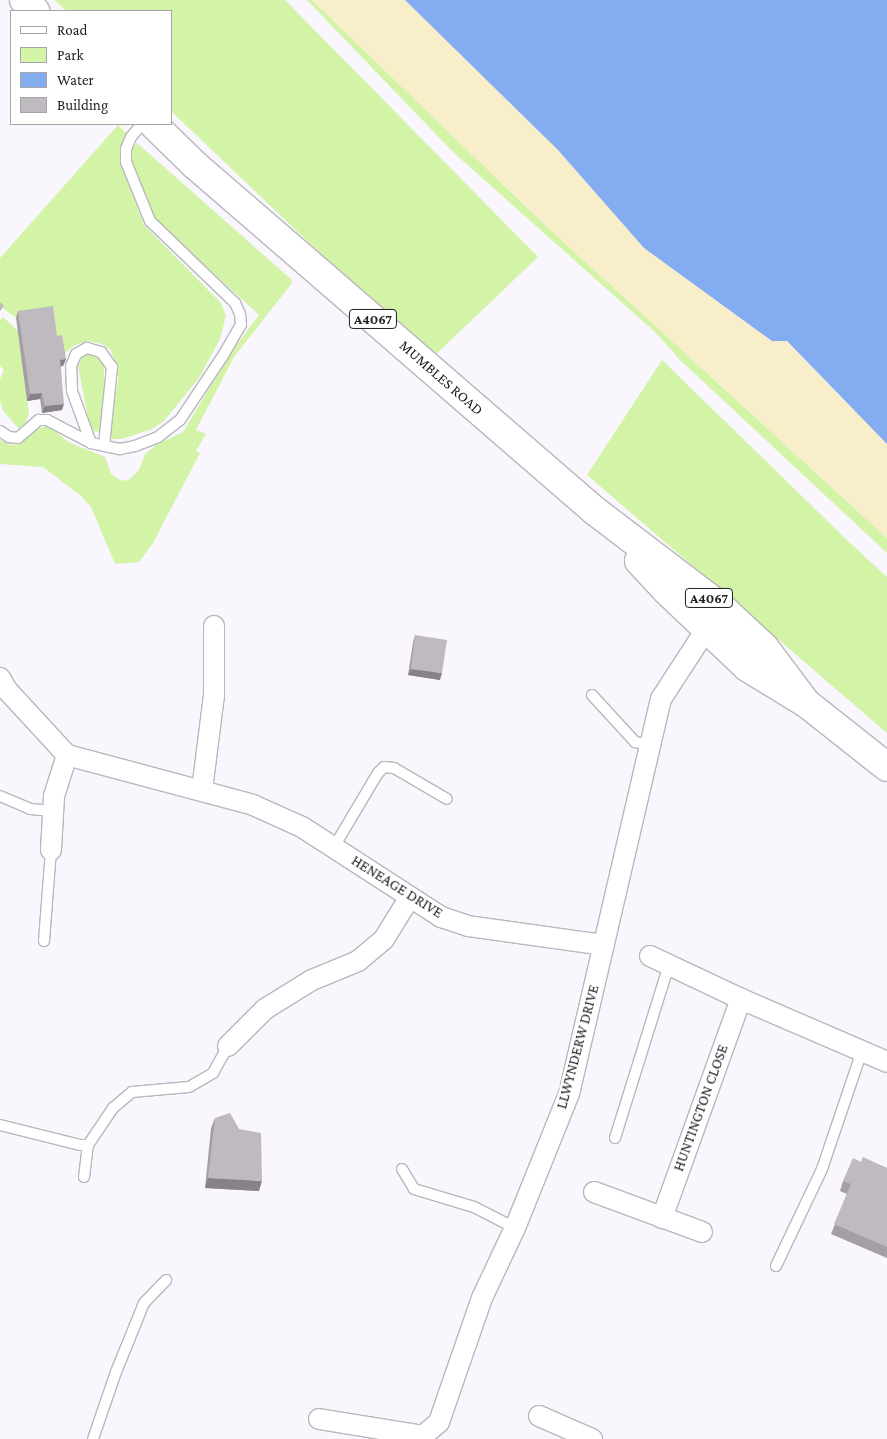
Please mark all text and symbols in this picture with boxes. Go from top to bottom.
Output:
legend [10,10,172,125]
text: Road [57,22,87,38]
text: Park [57,47,84,63]
text: Water [57,72,94,88]
text: Building [57,97,108,113]
road number: A4067 [348,308,398,330]
street label: MUMBLES ROAD [395,337,487,419]
road number: A4067 [684,586,734,610]
street label: HENEAGE DRIVE [348,852,446,922]
street label: LLWYNDERW DRIVE [553,983,603,1111]
street label: HUNTINGTON CLOSE [670,1042,732,1174]

